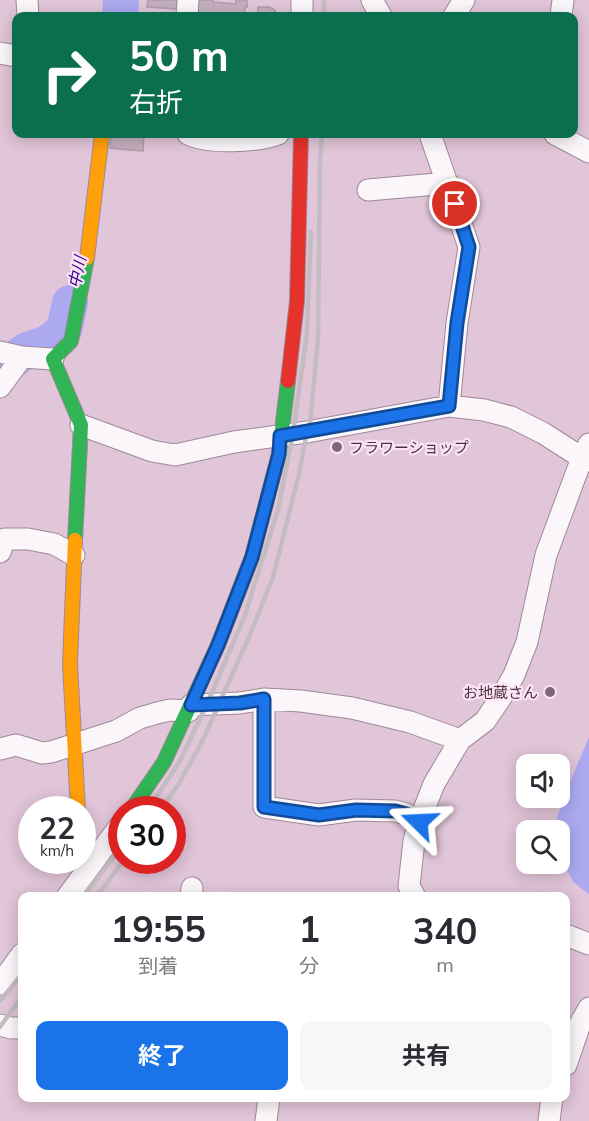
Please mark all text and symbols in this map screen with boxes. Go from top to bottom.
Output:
text: 50 m [129,29,229,82]
icon: right [30,36,108,114]
text: 右折 [129,85,183,119]
pin [429,178,480,229]
icon: arrive [438,187,471,220]
water label: 中川 [64,252,91,290]
place label: フラワーショップ [349,438,469,457]
marker: フラワーショップ [330,440,344,454]
place label: お地蔵さん [463,683,538,702]
marker: お地蔵さん [543,685,557,699]
map controls [516,754,570,874]
button: sound [516,754,570,808]
position arrow [387,790,451,854]
speed limit sign: 30 [108,796,186,874]
text: 22 [39,809,75,847]
button: search [516,820,570,874]
text: km/h [40,841,74,860]
text: 19:55 [111,906,206,951]
text: 1 [298,906,320,951]
text: 340 [413,908,477,953]
text: m [436,952,454,977]
text: 到着 [138,953,178,978]
text: 分 [299,953,319,978]
button: 終了 [36,1021,288,1090]
button: 共有 [300,1021,552,1090]

